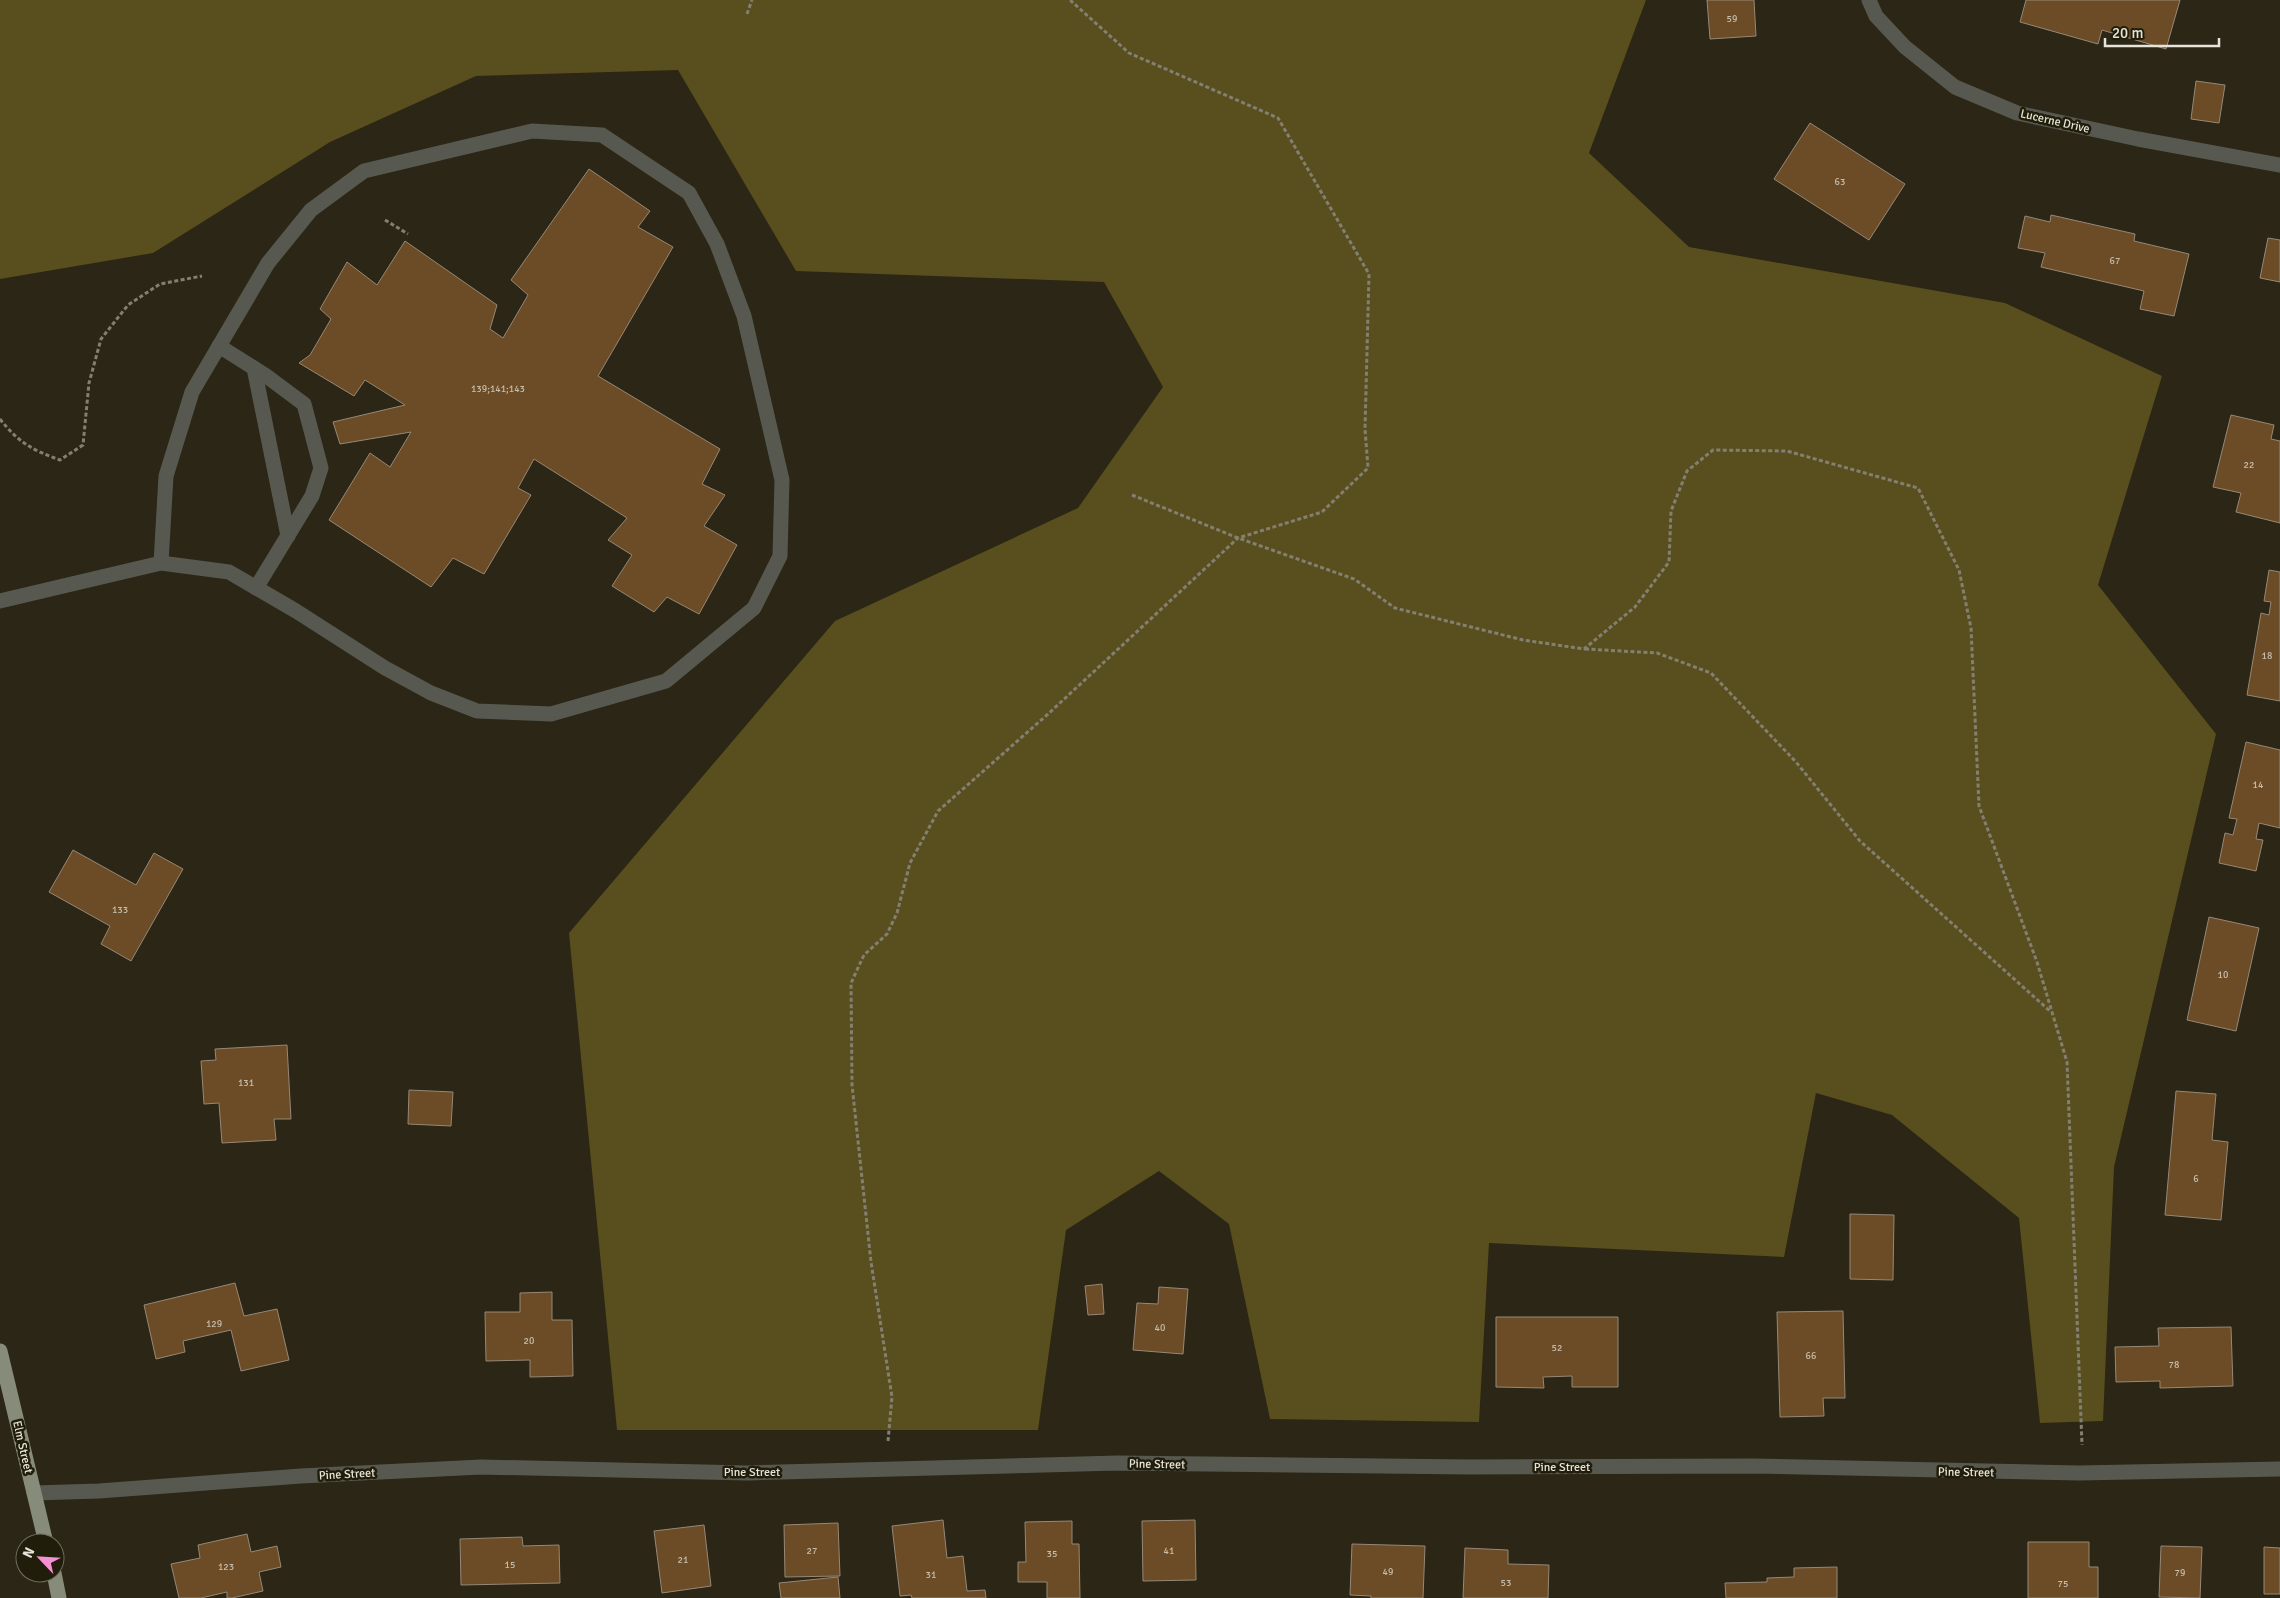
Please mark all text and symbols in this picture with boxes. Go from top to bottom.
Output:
house number: 59 [1727,13,1737,25]
scale bar [2105,15,2219,47]
text: 20 m [2112,24,2143,42]
street label: Lucerne Drive [2019,106,2091,137]
house number: 63 [1835,176,1845,188]
house number: 67 [2110,255,2120,267]
house number: 139;141;143 [471,383,525,395]
house number: 22 [2244,459,2254,471]
house number: 18 [2262,650,2272,662]
house number: 14 [2253,779,2264,791]
house number: 133 [112,904,128,916]
house number: 10 [2218,969,2228,981]
house number: 131 [238,1077,254,1089]
house number: 6 [2193,1173,2199,1185]
house number: 129 [206,1318,222,1330]
house number: 40 [1155,1322,1165,1334]
house number: 20 [524,1335,534,1347]
house number: 52 [1552,1342,1562,1354]
house number: 66 [1806,1350,1816,1362]
house number: 78 [2169,1359,2179,1371]
street label: Elm Street [9,1419,36,1475]
street label: Pine Street [1129,1457,1185,1472]
street label: Pine Street [1534,1460,1590,1475]
street label: Pine Street [724,1465,780,1480]
street label: Pine Street [1938,1465,1994,1480]
street label: Pine Street [318,1466,376,1483]
north arrow [15,1533,65,1583]
text: N [19,1545,38,1561]
house number: 27 [807,1545,817,1557]
house number: 41 [1164,1545,1174,1557]
house number: 35 [1047,1548,1057,1560]
house number: 21 [678,1554,688,1566]
house number: 15 [505,1559,515,1571]
house number: 123 [218,1561,234,1573]
house number: 49 [1383,1566,1393,1578]
house number: 79 [2175,1567,2185,1579]
house number: 31 [926,1569,936,1581]
house number: 53 [1501,1577,1511,1589]
house number: 75 [2058,1578,2068,1590]

